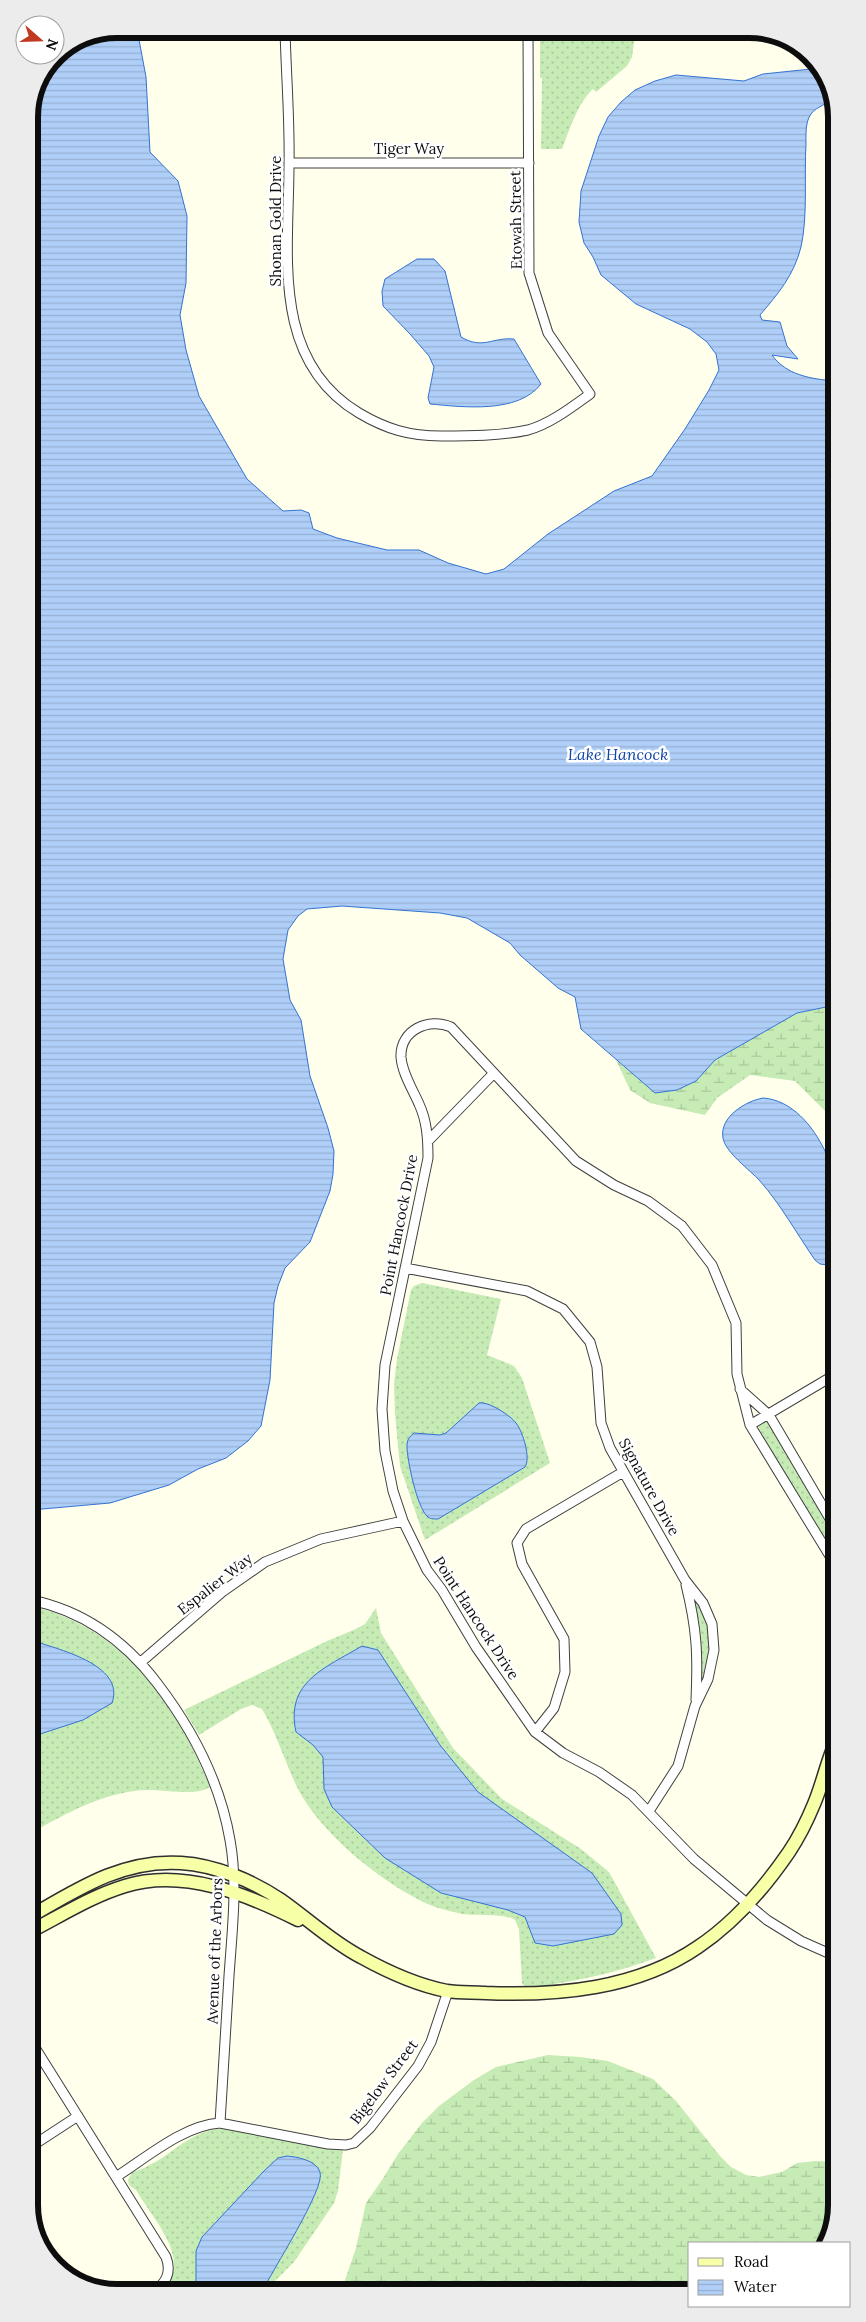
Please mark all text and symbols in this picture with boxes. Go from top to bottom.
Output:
north arrow [15,15,65,65]
text: N [42,36,63,53]
street label: Tiger Way [374,139,444,158]
street label: Shonan Gold Drive [266,156,285,286]
street label: Etowah Street [505,170,526,270]
water label: Lake Hancock [568,744,668,764]
street label: Point Hancock Drive [376,1153,422,1297]
street label: Signature Drive [615,1435,684,1539]
street label: Espalier Way [174,1548,256,1619]
street label: Point Hancock Drive [429,1552,523,1683]
street label: Avenue of the Arbors [202,1878,227,2025]
street label: Bigelow Street [346,2036,422,2128]
legend [688,2242,851,2307]
text: Road [734,2252,769,2271]
text: Water [734,2277,777,2296]

